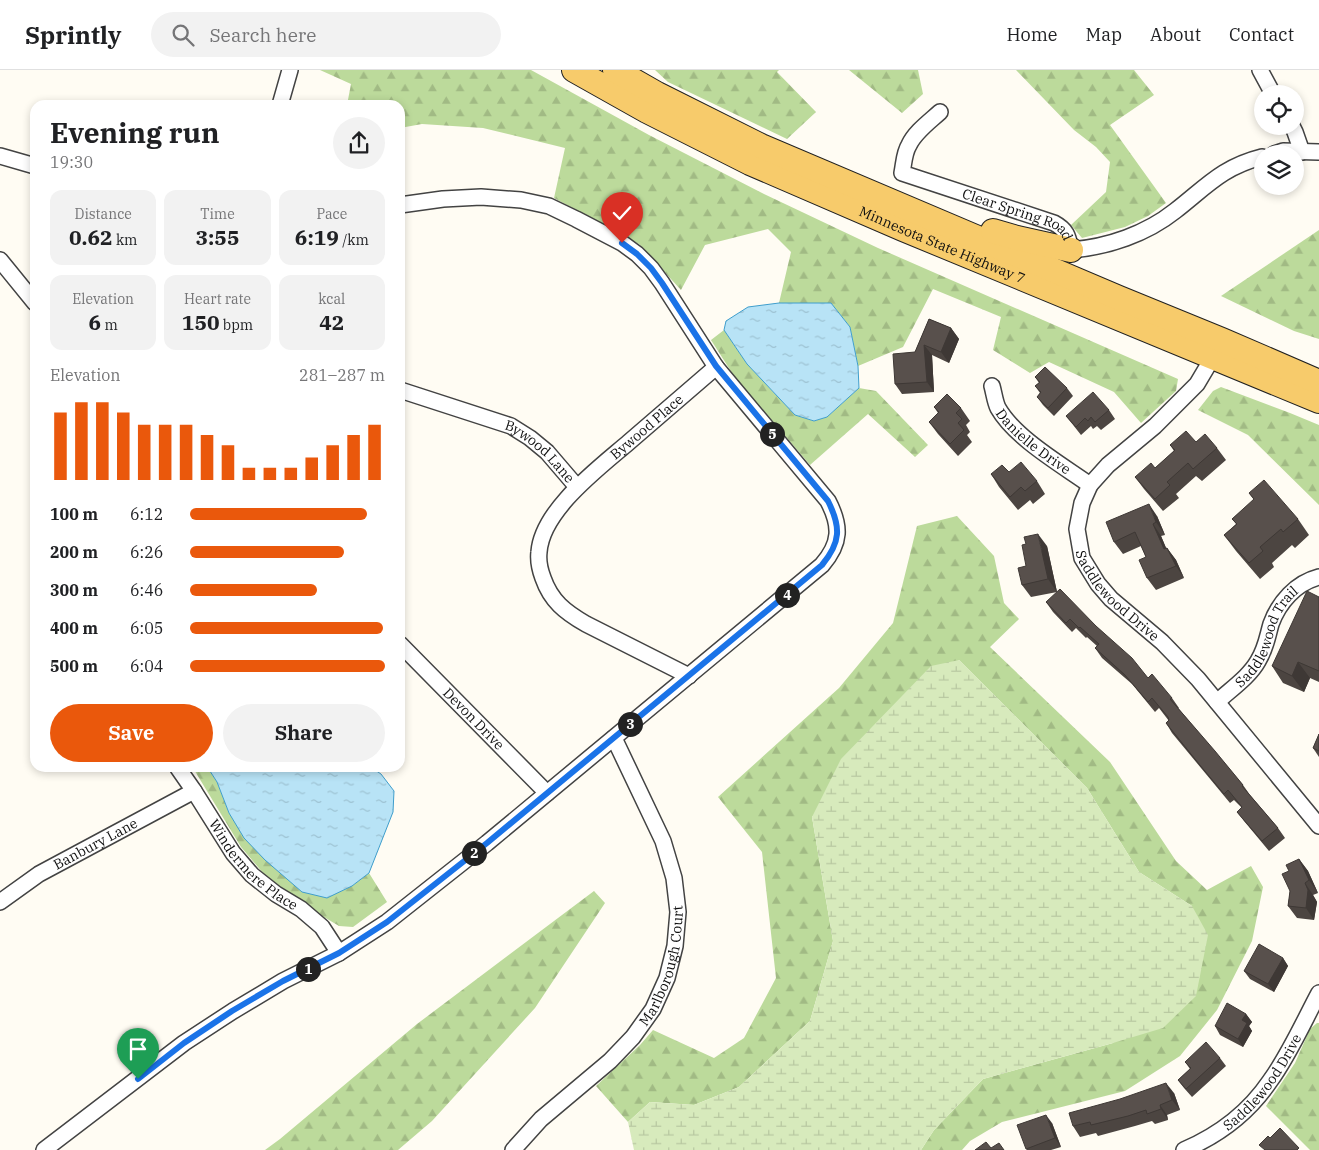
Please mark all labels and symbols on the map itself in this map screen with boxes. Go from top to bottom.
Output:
street label: Clear Spring Road [960,184,1077,243]
pin [601,192,643,243]
street label: Minnesota State Highway 7 [856,202,1028,288]
street label: Bywood Place [606,390,687,463]
street label: Danielle Drive [992,405,1074,478]
street label: Bywood Lane [503,416,578,487]
pin: 5 [760,422,784,446]
street label: Saddlewood Drive [1072,549,1163,645]
pin: 4 [774,582,800,608]
street label: Saddlewood Trail [1231,582,1302,691]
street label: Devon Drive [439,684,508,754]
pin: 3 [618,712,642,736]
street label: Banbury Lane [50,814,141,874]
street label: Windermere Place [205,816,301,914]
pin: 2 [462,840,486,866]
street label: Marlborough Court [635,905,687,1029]
pin: 1 [296,956,320,982]
pin [117,1028,159,1079]
street label: Saddlewood Drive [1219,1031,1305,1134]

